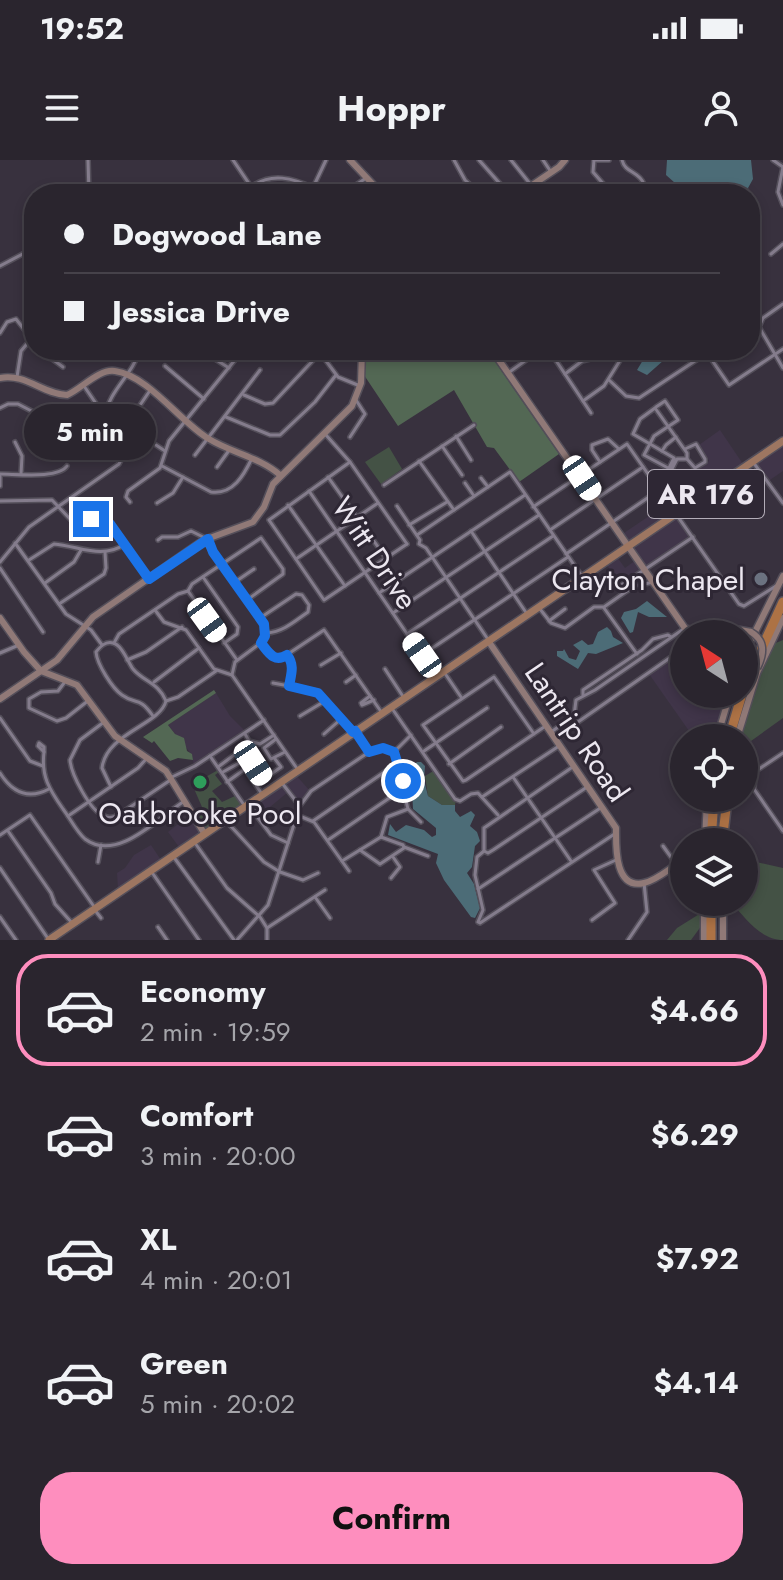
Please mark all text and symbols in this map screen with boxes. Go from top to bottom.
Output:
text: 19:52 [40,7,124,50]
text: Hoppr [337,82,446,134]
icon: menu [40,86,84,130]
icon: person [699,86,743,130]
text: Dogwood Lane [112,213,322,256]
text: Jessica Drive [112,290,290,333]
callout: 5 min [25,403,157,459]
text: 5 min [56,413,124,451]
car [559,451,605,505]
road number: AR 176 [648,470,764,518]
street label: Witt Drive [322,488,428,618]
route end [73,501,109,537]
place label: Clayton Chapel [552,558,745,601]
marker: Clayton Chapel [752,570,770,588]
car [183,594,231,646]
north arrow [670,620,758,708]
map controls [670,620,758,916]
car [398,628,446,682]
street label: Lantrip Road [515,654,639,810]
button: locate [670,724,758,812]
car [230,736,276,790]
route start [385,763,421,799]
marker: Oakbrooke Pool [191,773,209,791]
place label: Oakbrooke Pool [98,792,302,835]
button: layers [670,828,758,916]
text: Economy [140,970,266,1013]
icon: car [44,974,116,1046]
text: $4.66 [650,989,739,1032]
text: 2 min · 19:59 [140,1013,291,1051]
text: Comfort [140,1094,253,1137]
icon: car [44,1098,116,1170]
text: $6.29 [651,1113,739,1156]
text: 3 min · 20:00 [140,1137,295,1175]
text: XL [140,1218,176,1261]
icon: car [44,1222,116,1294]
text: $7.92 [656,1237,739,1280]
text: 4 min · 20:01 [140,1261,293,1299]
text: Green [140,1342,228,1385]
icon: car [44,1346,116,1418]
text: $4.14 [654,1361,739,1404]
text: 5 min · 20:02 [140,1385,295,1423]
button: Confirm [40,1472,743,1564]

